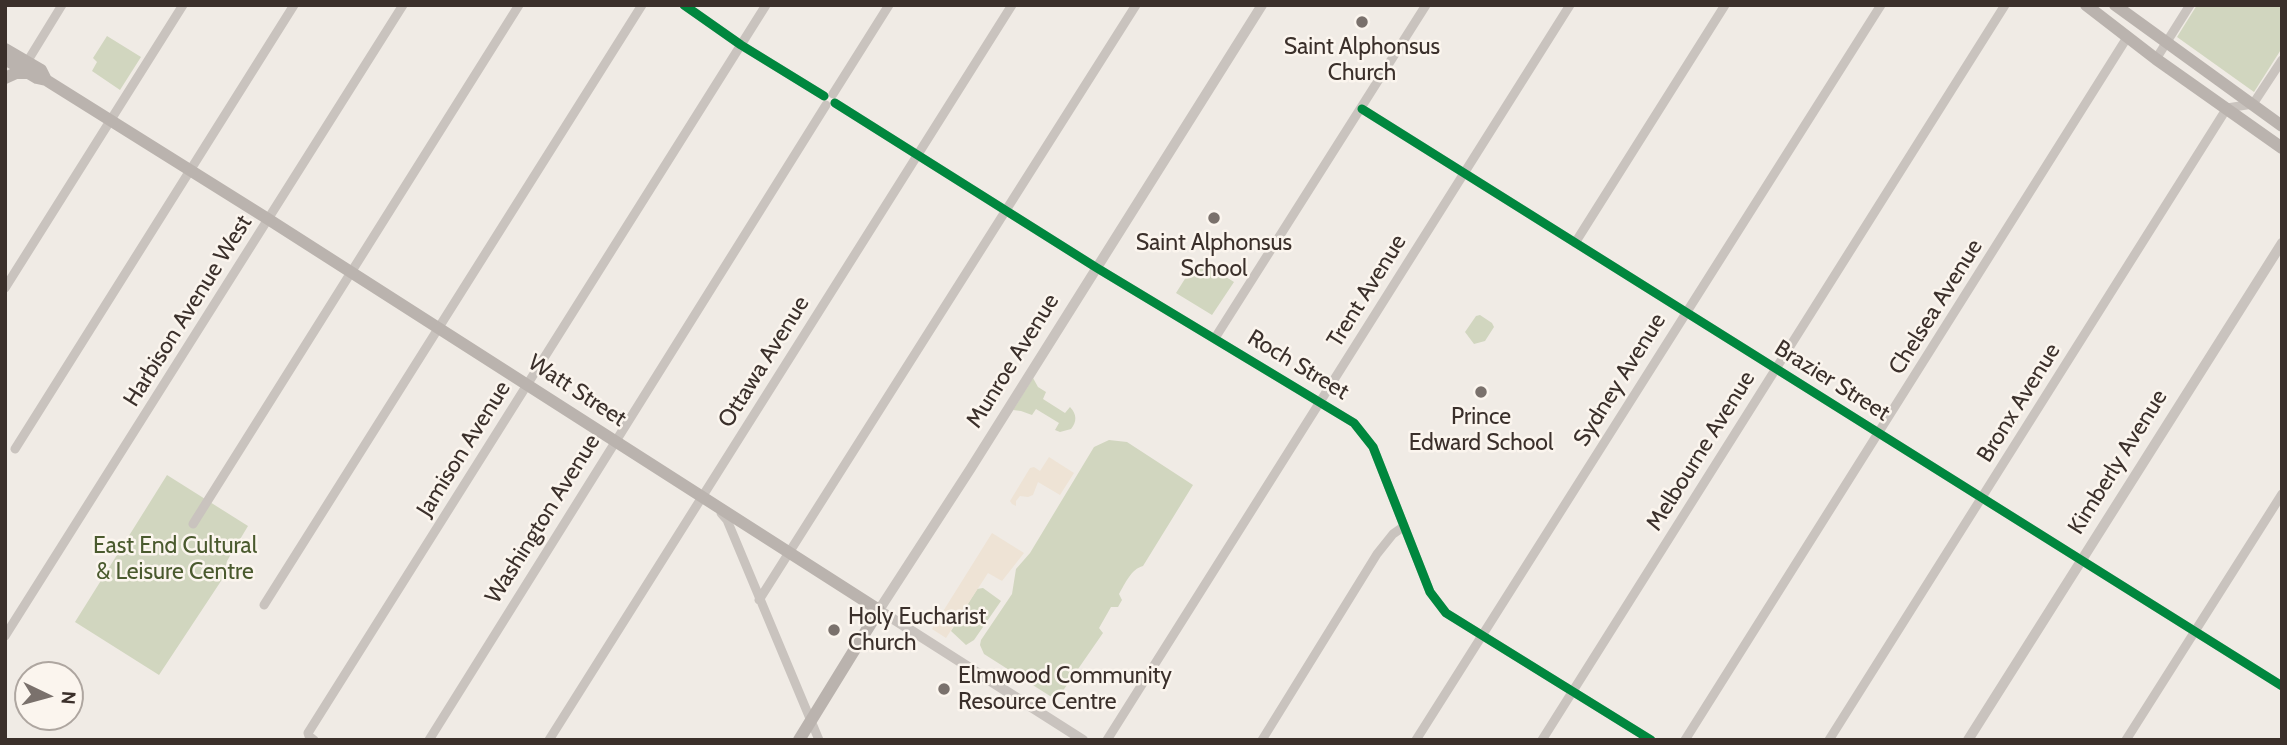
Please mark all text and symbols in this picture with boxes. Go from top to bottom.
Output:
marker: Saint Alphonsus Church [1354,14,1370,30]
place label: Saint Alphonsus Church [1284,33,1440,87]
street label: Harbison Avenue West [118,210,258,412]
marker: Saint Alphonsus School [1206,210,1222,226]
place label: Saint Alphonsus School [1136,229,1292,283]
street label: Trent Avenue [1322,230,1412,352]
street label: Chelsea Avenue [1883,234,1989,380]
street label: Munroe Avenue [961,289,1065,433]
street label: Ottawa Avenue [713,291,815,433]
street label: Sydney Avenue [1568,308,1672,452]
street label: Roch Street [1242,324,1354,406]
street label: Brazier Street [1769,335,1895,427]
street label: Bronx Avenue [1972,338,2066,468]
street label: Watt Street [523,349,631,433]
street label: Melbourne Avenue [1641,366,1761,536]
street label: Jamison Avenue [411,376,517,522]
marker: Prince Edward School [1473,384,1489,400]
street label: Kimberly Avenue [2062,385,2174,539]
place label: Prince Edward School [1409,403,1553,457]
street label: Washington Avenue [480,429,606,609]
park label: East End Cultural & Leisure Centre [93,532,257,586]
place label: Holy Eucharist Church [848,603,986,657]
marker: Holy Eucharist Church [826,622,842,638]
north arrow [14,661,84,731]
place label: Elmwood Community Resource Centre [958,662,1172,716]
marker: Elmwood Community Resource Centre [936,681,952,697]
text: N [56,690,80,705]

